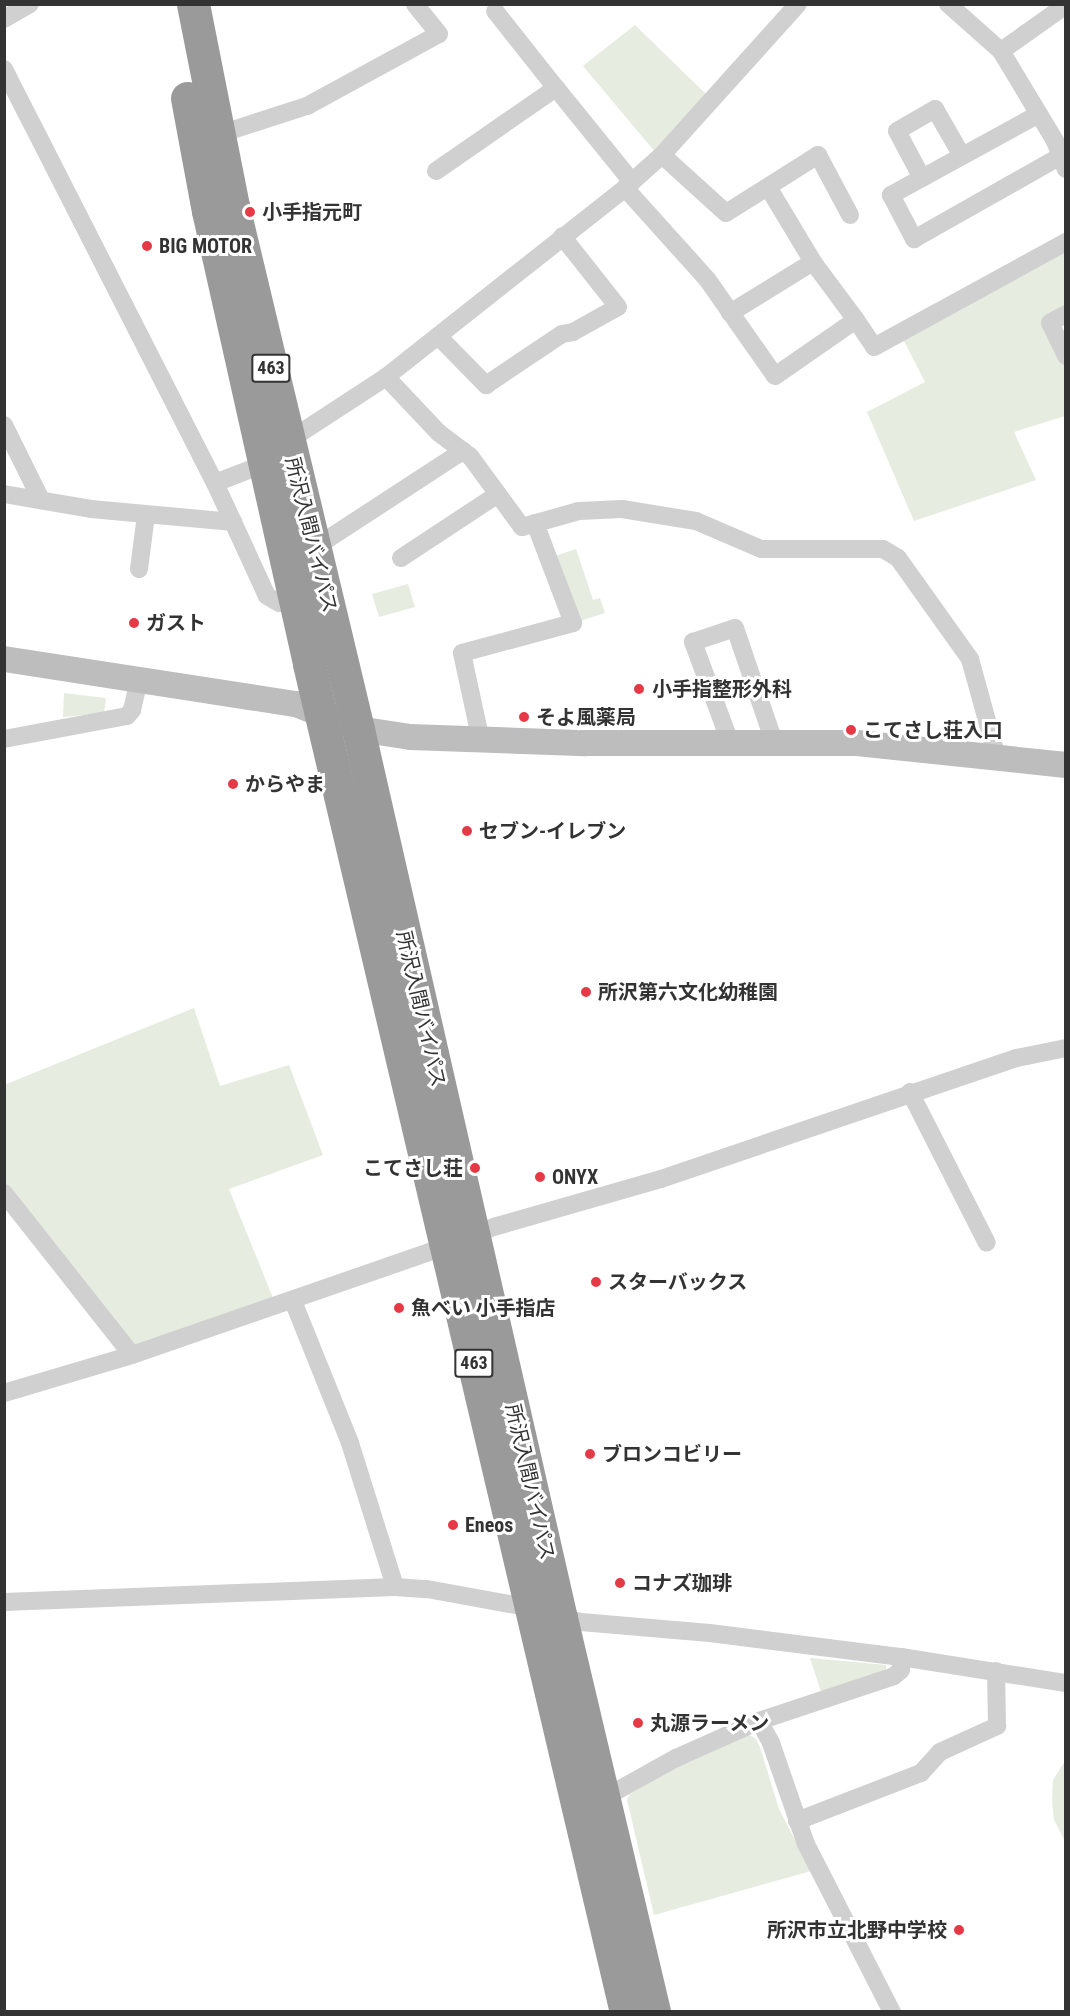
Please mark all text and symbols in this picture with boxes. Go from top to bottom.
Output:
place label: 小手指元町 [262,200,362,224]
marker: 小手指元町 [243,205,257,219]
place label: BIG MOTOR [159,234,252,258]
marker: BIG MOTOR [140,239,154,253]
road number: 463 [250,353,292,383]
street label: 所沢入間バイパス [280,454,342,616]
place label: ガスト [146,611,206,635]
marker: ガスト [127,616,141,630]
place label: 小手指整形外科 [652,677,792,701]
marker: 小手指整形外科 [630,680,648,698]
place label: そよ風薬局 [536,705,636,729]
marker: そよ風薬局 [517,710,531,724]
place label: こてさし荘入口 [863,718,1003,742]
marker: こてさし荘入口 [844,723,858,737]
place label: からやま [245,772,325,796]
marker: からやま [226,777,240,791]
place label: セブン-イレブン [479,819,626,843]
marker: セブン-イレブン [460,824,474,838]
street label: 所沢入間バイパス [391,928,451,1090]
place label: 所沢第六文化幼稚園 [598,980,778,1004]
marker: 所沢第六文化幼稚園 [579,985,593,999]
place label: こてさし荘 [363,1156,463,1180]
marker: こてさし荘 [468,1161,482,1175]
place label: ONYX [552,1165,598,1189]
marker: ONYX [533,1170,547,1184]
place label: スターバックス [608,1270,748,1294]
marker: スターバックス [589,1275,603,1289]
place label: 魚べい 小手指店 [411,1296,556,1320]
marker: 魚べい 小手指店 [392,1301,406,1315]
road number: 463 [453,1348,495,1378]
street label: 所沢入間バイパス [500,1401,560,1563]
place label: ブロンコビリー [602,1442,742,1466]
marker: ブロンコビリー [583,1447,597,1461]
place label: Eneos [465,1513,513,1537]
marker: Eneos [446,1518,460,1532]
place label: コナズ珈琲 [632,1571,732,1595]
marker: コナズ珈琲 [613,1576,627,1590]
place label: 丸源ラーメン [650,1711,770,1735]
marker: 丸源ラーメン [631,1716,645,1730]
place label: 所沢市立北野中学校 [767,1918,947,1942]
marker: 所沢市立北野中学校 [952,1923,966,1937]

